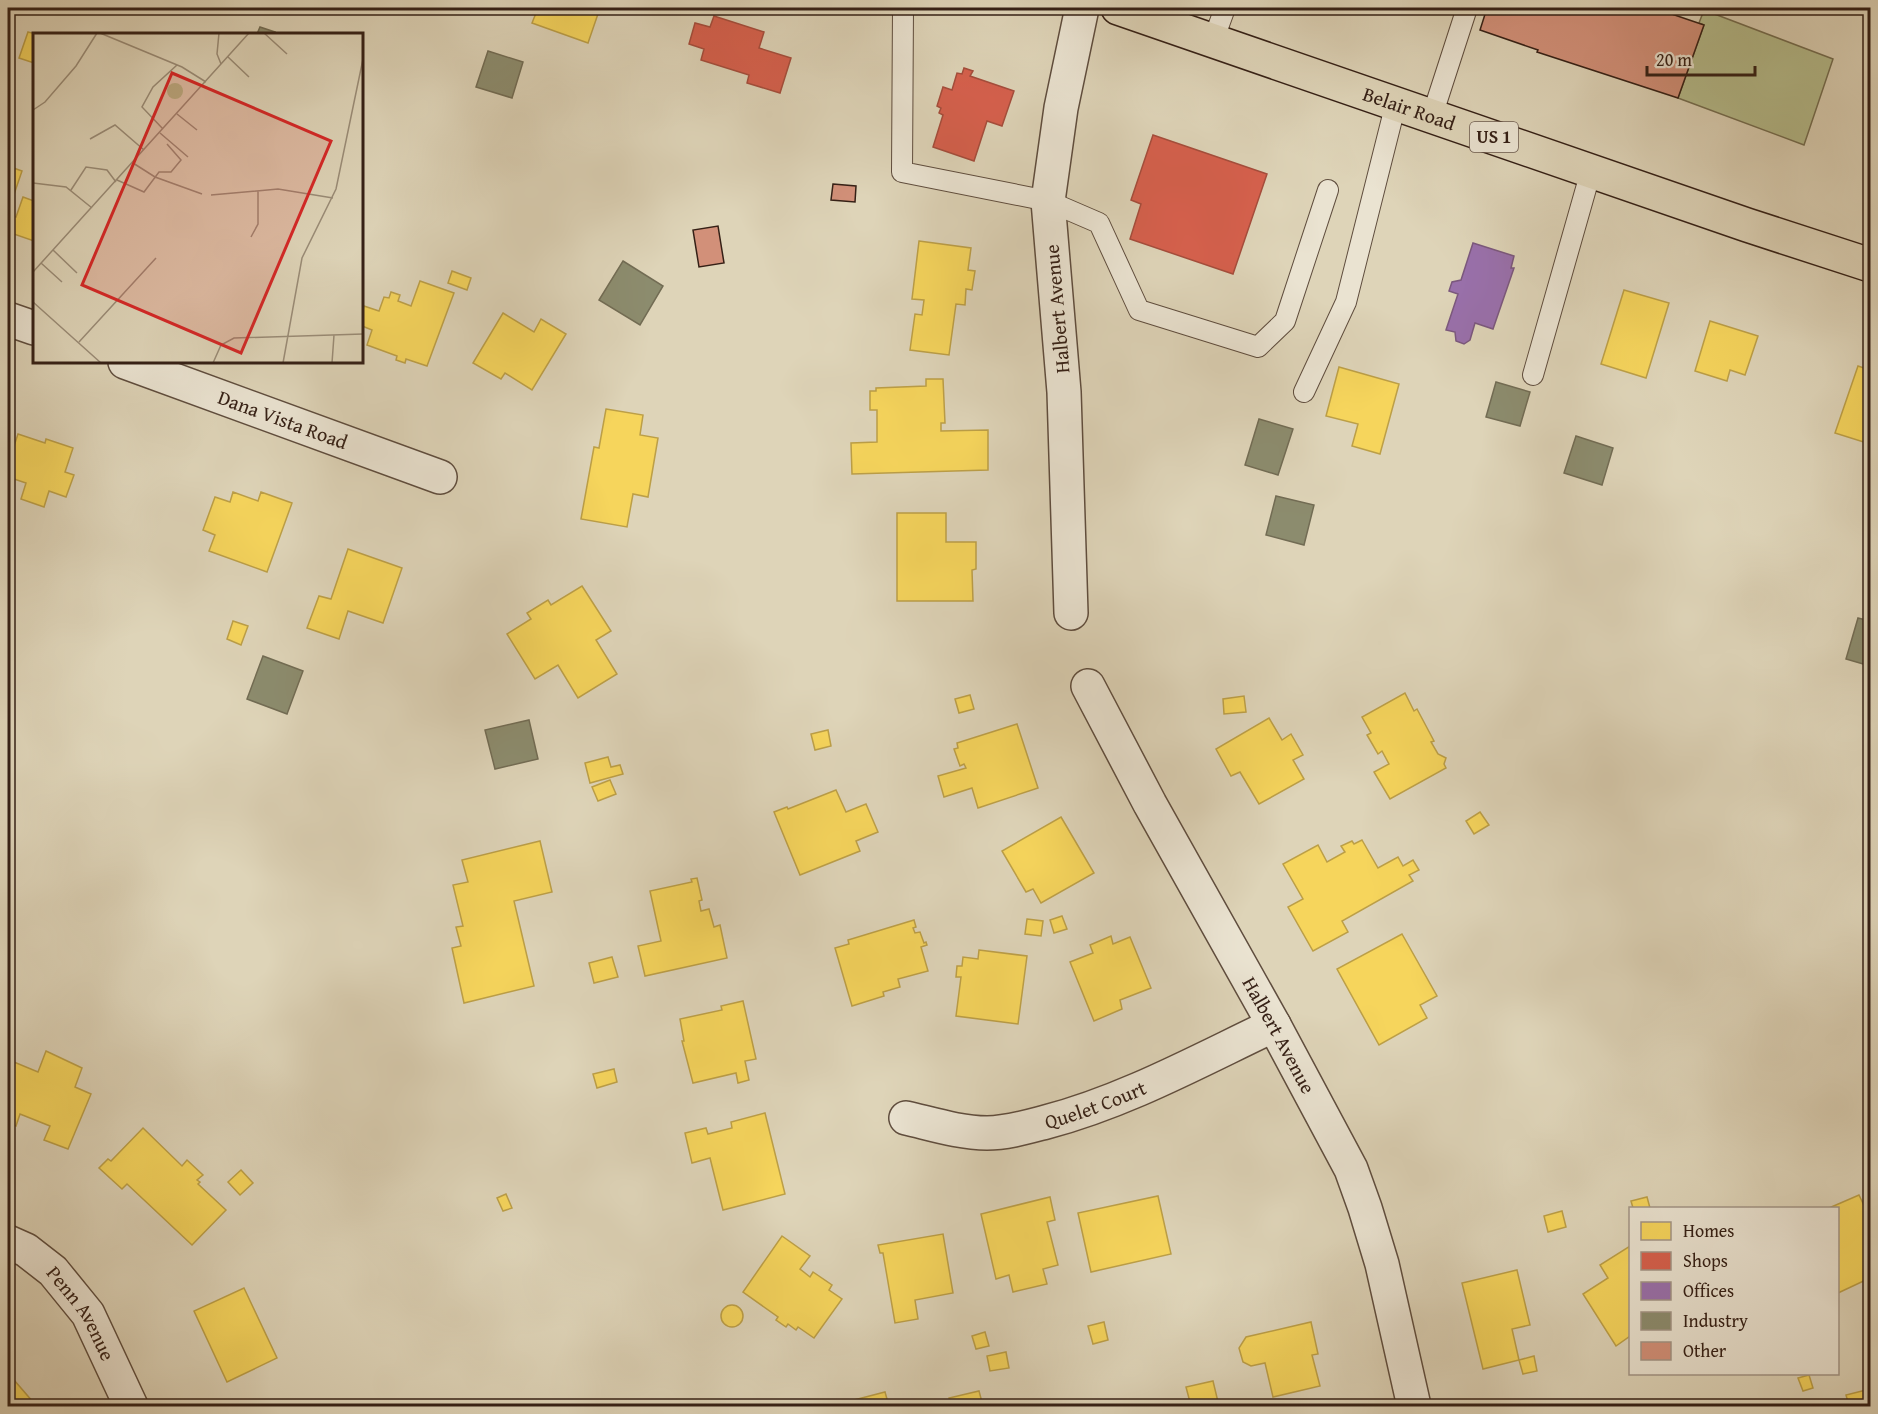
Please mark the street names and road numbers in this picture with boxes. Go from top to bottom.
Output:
street label: Belair Road [1359,79,1460,137]
road number: US 1 [1470,122,1518,152]
street label: Halbert Avenue [1036,243,1077,375]
street label: Dana Vista Road [214,382,352,456]
street label: Halbert Avenue [1236,971,1323,1099]
street label: Quelet Court [1041,1073,1151,1136]
street label: Penn Avenue [40,1259,123,1365]

